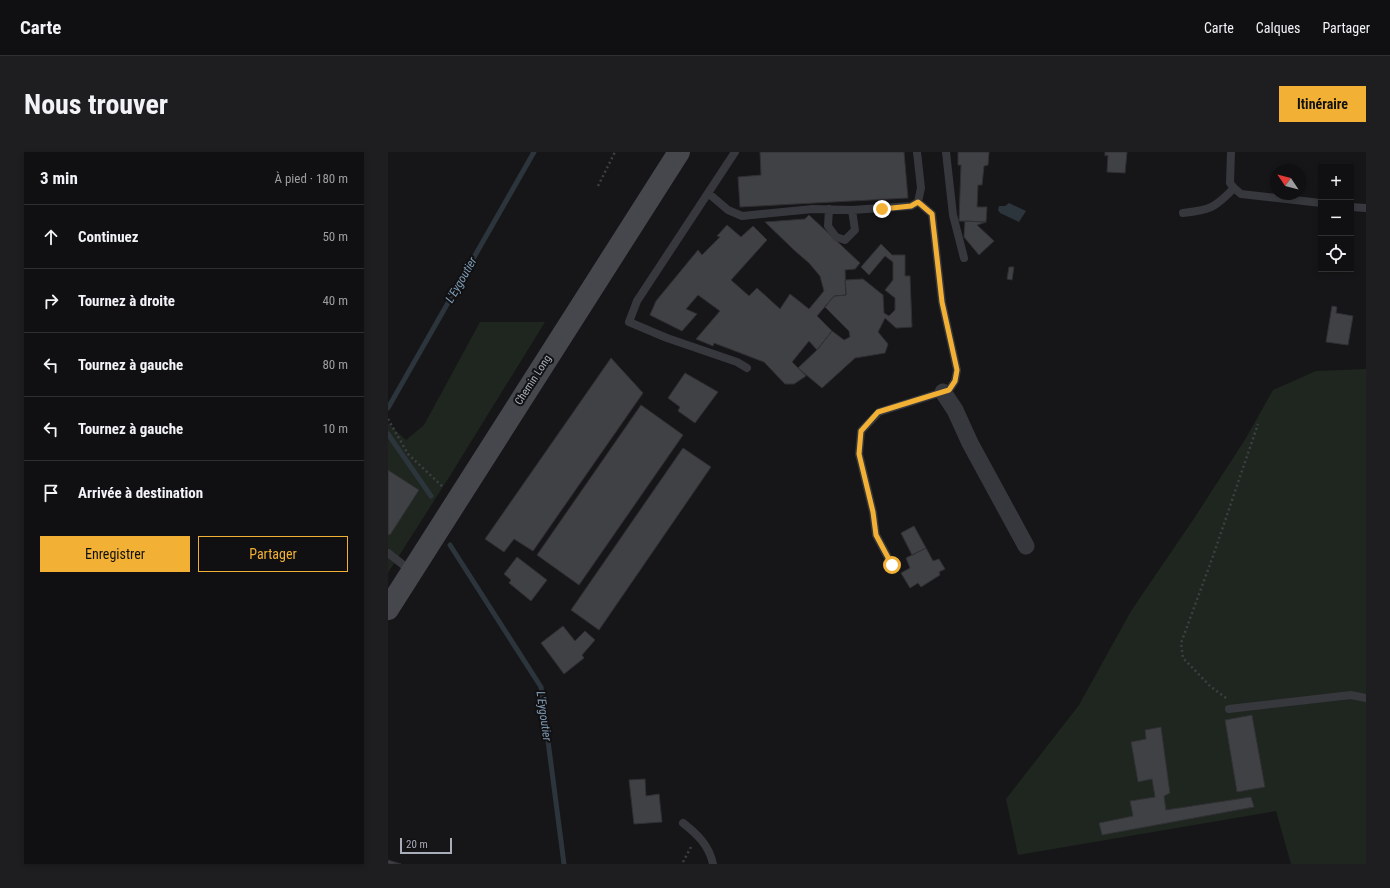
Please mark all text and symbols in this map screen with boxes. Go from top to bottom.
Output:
text: Carte [20,16,61,39]
text: Carte [1204,20,1234,36]
text: Calques [1256,20,1300,36]
text: Partager [1322,20,1370,36]
button: Itinéraire [1279,86,1366,122]
text: Nous trouver [24,88,168,121]
north arrow [1270,164,1306,200]
map controls [1318,164,1354,272]
button: + [1318,164,1354,200]
text: 3 min [40,168,78,188]
text: À pied · 180 m [274,171,348,186]
route end [873,200,891,218]
button: − [1318,200,1354,236]
icon: ahead [40,226,62,248]
text: Continuez [78,228,139,246]
text: 50 m [322,229,348,244]
button: locate [1318,236,1354,272]
water label: L'Eygoutier [442,254,480,305]
icon: right [40,290,62,312]
text: Tournez à droite [78,292,175,310]
text: 40 m [322,293,348,308]
street label: Chemin Long [512,353,554,407]
icon: left [40,354,62,376]
text: Tournez à gauche [78,356,183,374]
text: 80 m [322,357,348,372]
icon: left [40,418,62,440]
text: Tournez à gauche [78,420,183,438]
text: 10 m [322,421,348,436]
icon: arrive [40,482,62,504]
text: Arrivée à destination [78,484,203,502]
button: Enregistrer [40,536,190,572]
button: Partager [198,536,348,572]
route start [883,556,901,574]
water label: L'Eygoutier [534,690,554,742]
scale bar [400,836,452,855]
text: 20 m [406,838,428,851]

